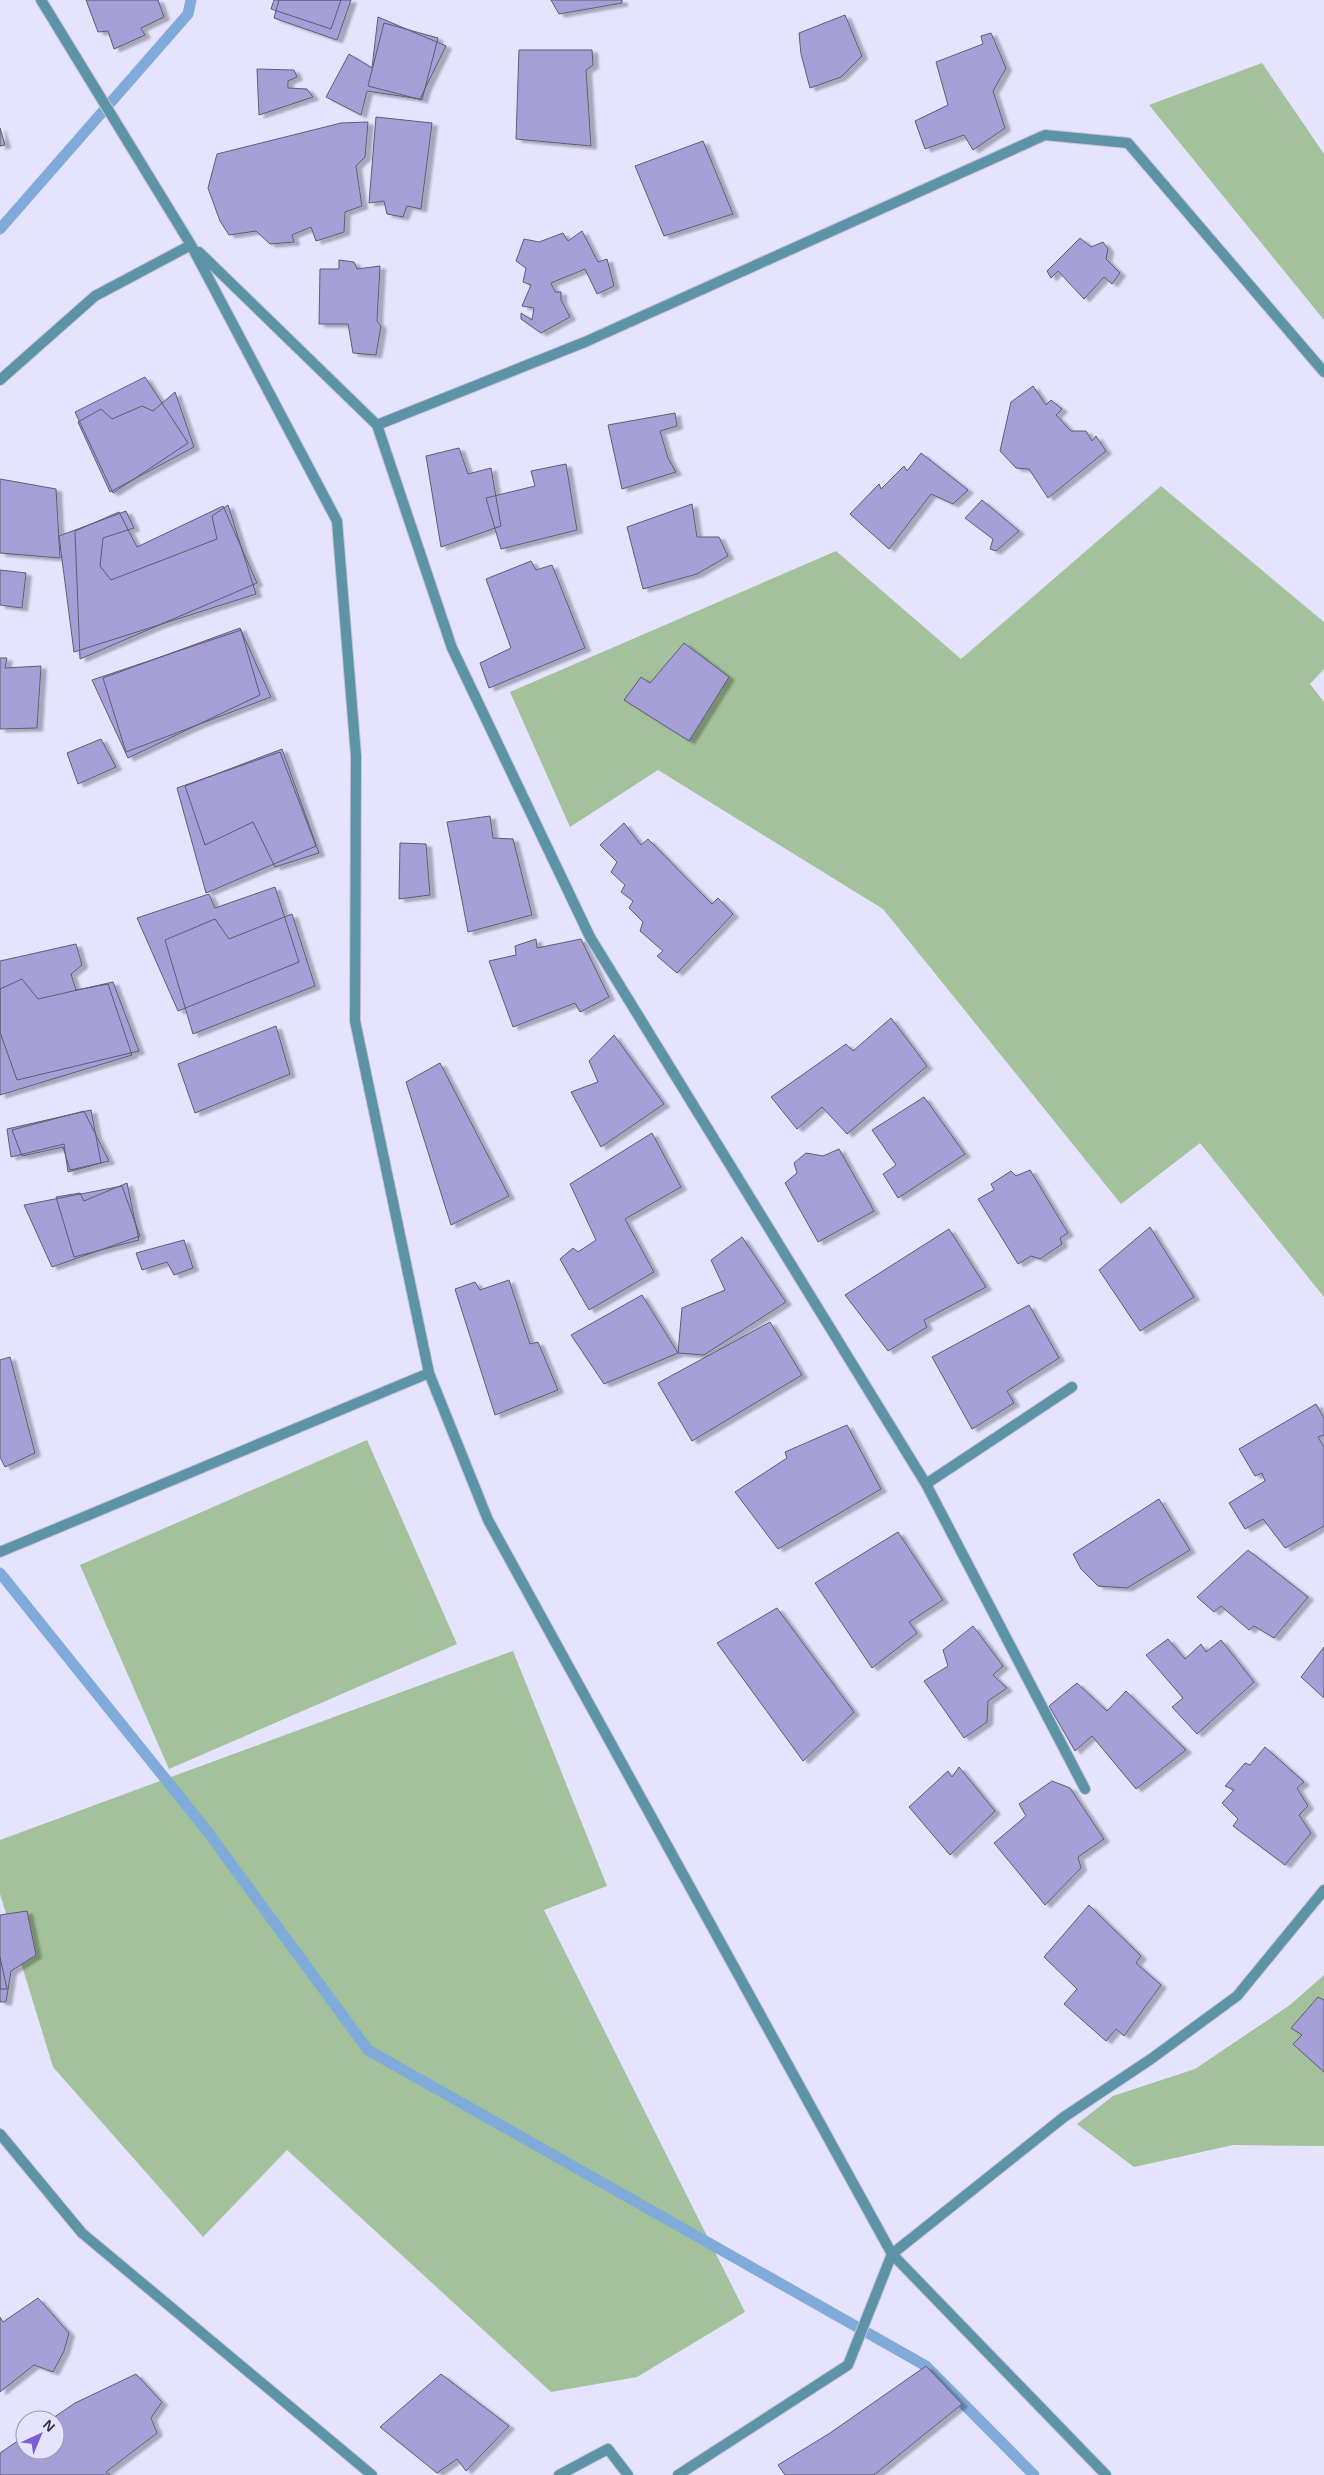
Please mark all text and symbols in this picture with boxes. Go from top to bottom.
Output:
north arrow [15,2410,65,2460]
text: N [40,2416,58,2435]

